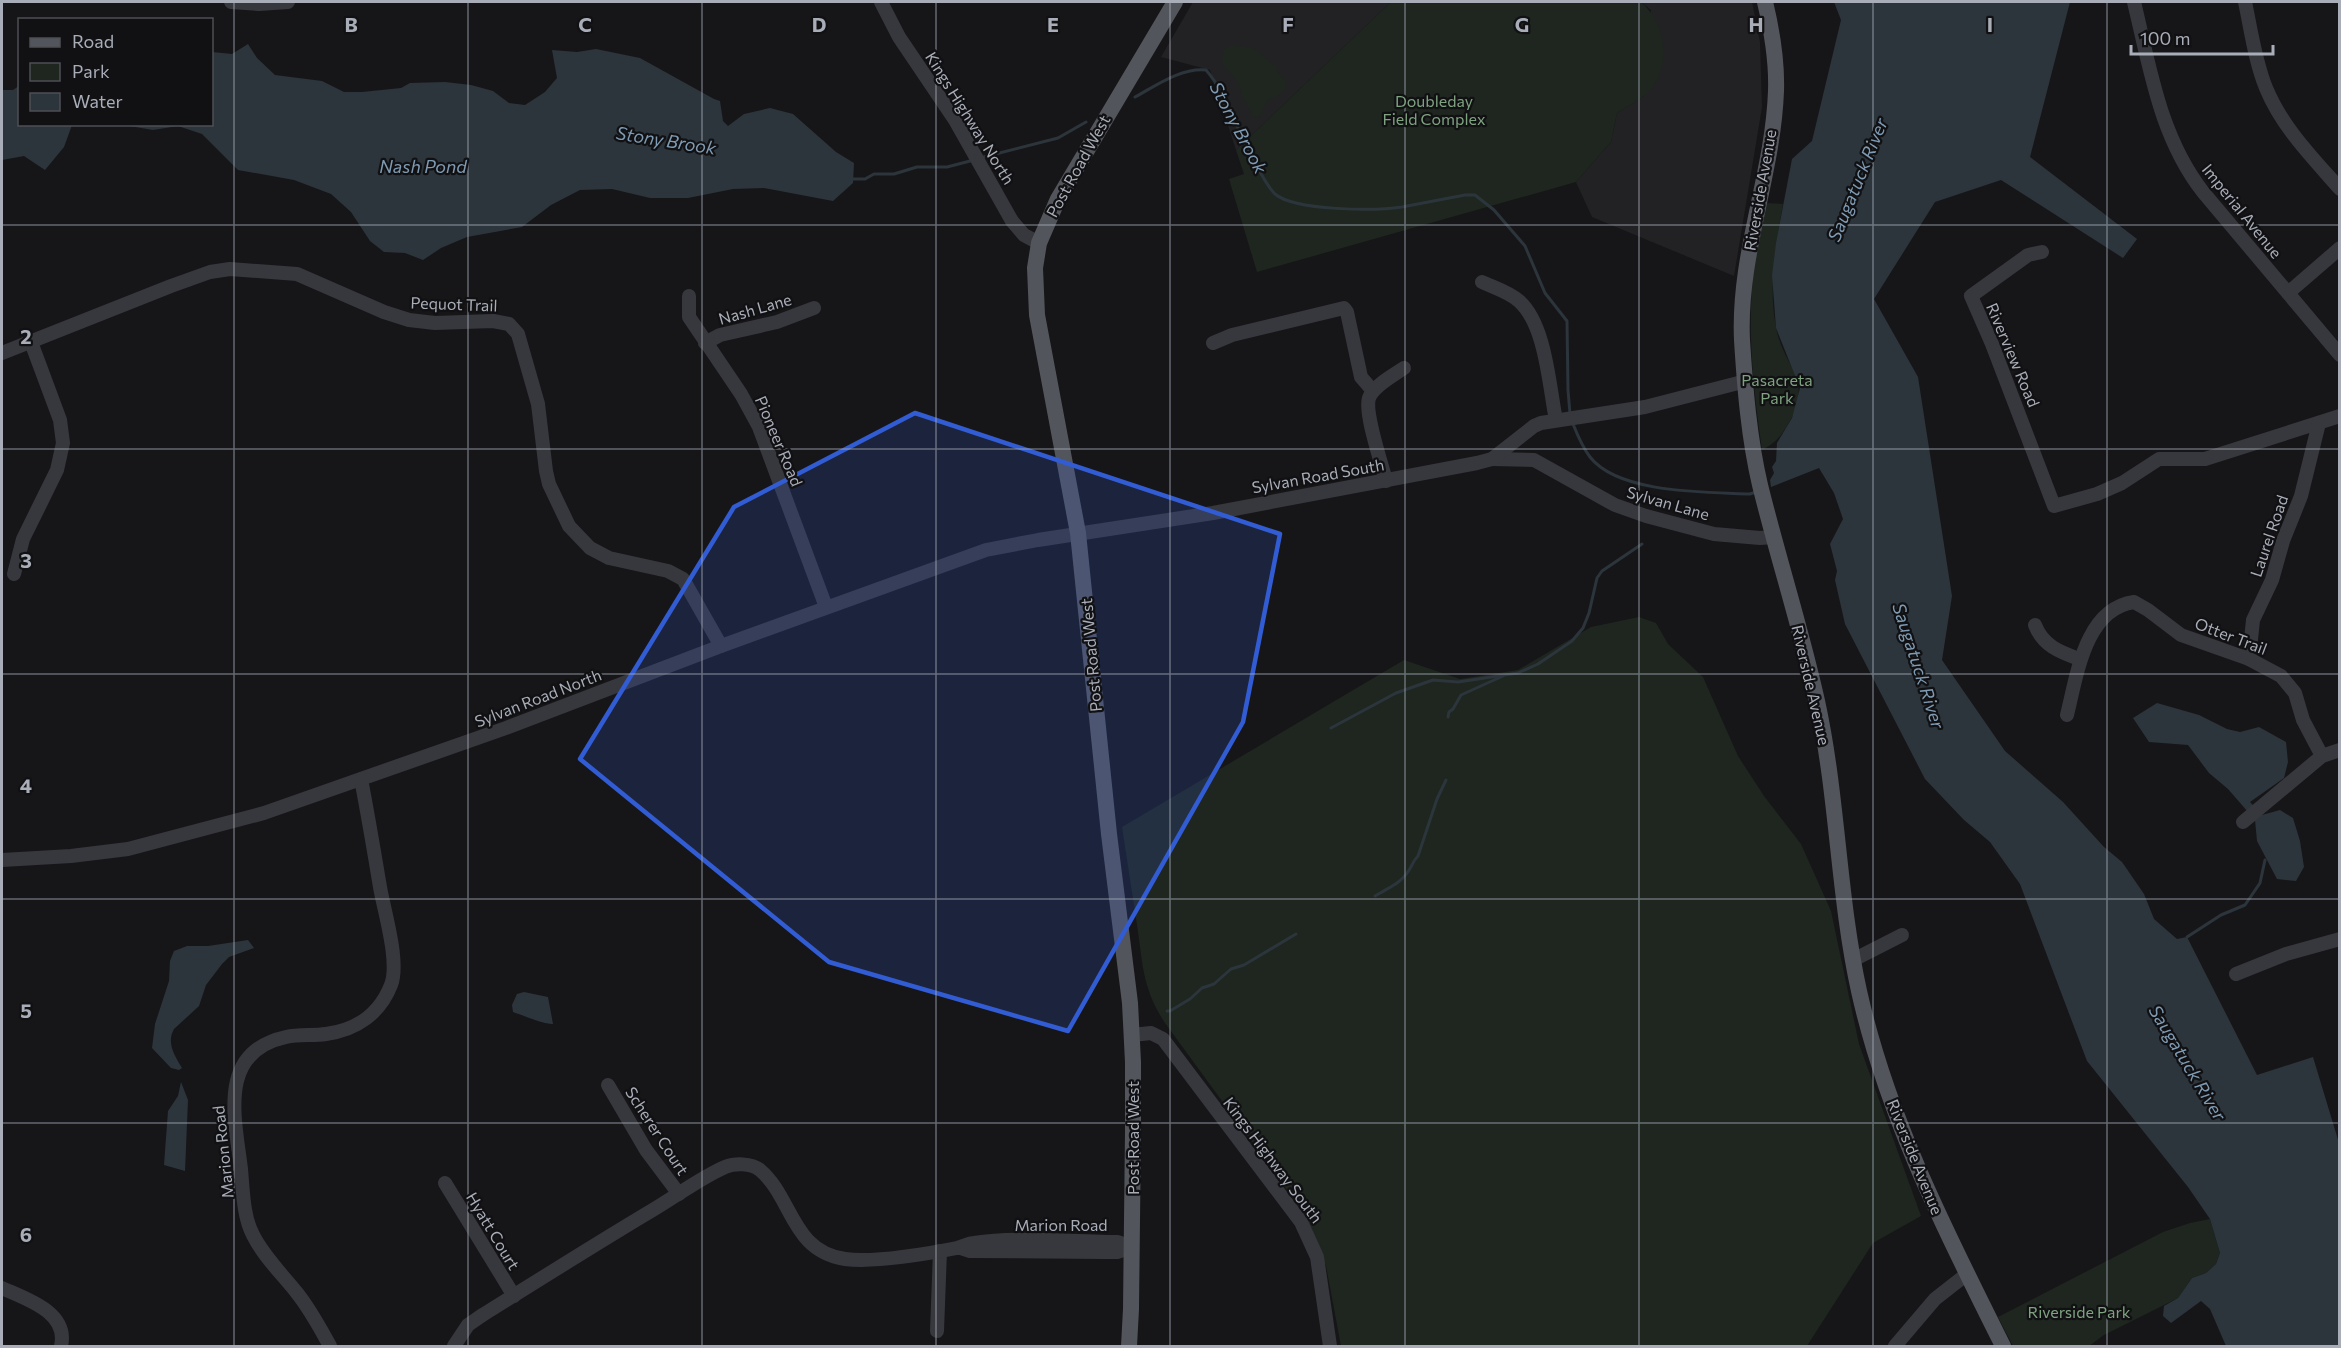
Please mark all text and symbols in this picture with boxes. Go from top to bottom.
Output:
text: B [344,12,358,36]
text: C [578,12,592,36]
text: D [812,12,826,36]
text: E [1047,12,1059,36]
text: F [1282,12,1294,36]
text: G [1515,12,1529,36]
text: H [1749,12,1764,36]
text: I [1987,12,1993,36]
legend [18,18,213,126]
scale bar [2131,18,2274,56]
text: 100 m [2140,27,2190,49]
text: Road [72,30,114,52]
street label: Kings Highway North [922,48,1019,188]
text: Park [72,60,110,82]
water label: Stony Brook [1205,78,1273,178]
text: Water [72,90,123,112]
park label: Doubleday Field Complex [1382,91,1486,128]
street label: Post Road West [1042,111,1114,220]
water label: Saugatuck River [1822,114,1892,244]
water label: Stony Brook [615,121,719,159]
street label: Riverside Avenue [1739,128,1780,252]
water label: Nash Pond [379,155,467,177]
street label: Imperial Avenue [2199,160,2286,262]
street label: Nash Lane [716,289,794,328]
street label: Pequot Trail [410,292,498,315]
street label: Riverview Road [1983,300,2044,410]
text: 2 [20,324,32,348]
park label: Pasacreta Park [1741,370,1813,407]
street label: Pioneer Road [752,393,807,489]
street label: Sylvan Road South [1250,455,1386,497]
street label: Sylvan Lane [1625,482,1712,523]
street label: Laurel Road [2246,492,2291,579]
text: 3 [20,548,32,572]
street label: Post Road West [1076,597,1105,713]
water label: Saugatuck River [1888,600,1950,732]
street label: Otter Trail [2192,613,2270,658]
street label: Riverside Avenue [1788,623,1835,747]
street label: Sylvan Road North [472,665,604,730]
text: 4 [20,773,32,797]
text: 5 [20,998,32,1022]
water label: Saugatuck River [2145,1001,2231,1125]
street label: Post Road West [1123,1081,1142,1195]
street label: Scherer Court [622,1083,693,1179]
street label: Kings Highway South [1220,1093,1327,1226]
street label: Riverside Avenue [1884,1096,1947,1217]
street label: Marion Road [208,1105,237,1199]
street label: Hyatt Court [463,1189,524,1273]
street label: Marion Road [1014,1215,1108,1234]
text: 6 [20,1222,32,1246]
park label: Riverside Park [2028,1302,2131,1321]

